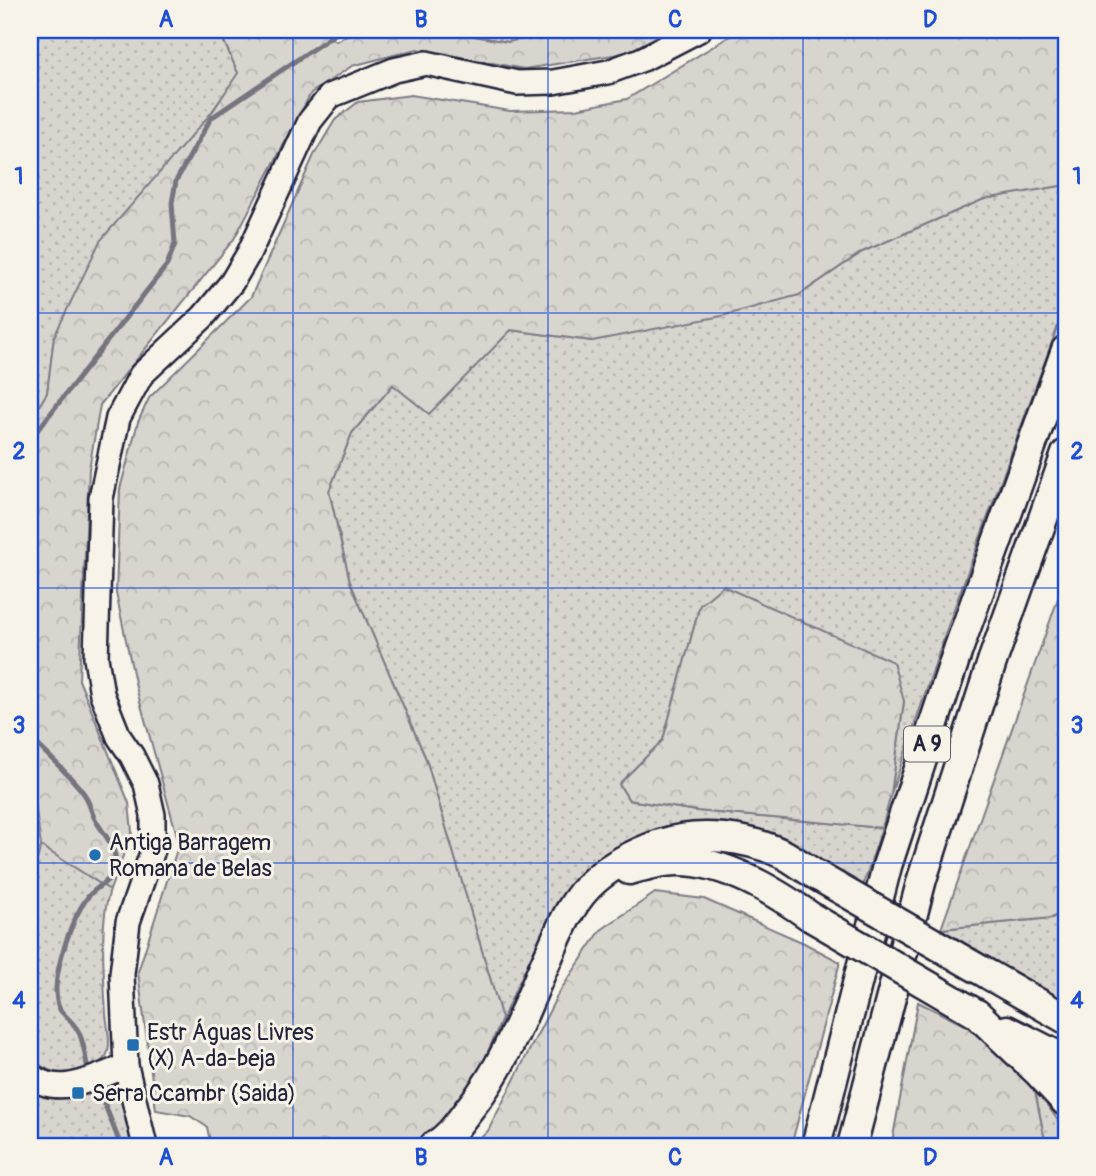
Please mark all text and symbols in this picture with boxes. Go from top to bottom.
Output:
text: A [159,5,174,34]
text: B [414,5,428,34]
text: C [668,5,682,34]
text: D [923,5,937,34]
text: 1 [15,162,24,191]
text: 1 [1073,162,1082,191]
text: 2 [13,437,26,466]
text: 2 [1071,437,1084,466]
text: 3 [13,711,25,740]
text: 3 [1071,711,1083,740]
road number: A 9 [904,726,950,762]
place label: Antiga Barragem Romana de Belas [109,828,272,883]
marker: Antiga Barragem Romana de Belas [87,847,103,863]
text: 4 [12,986,26,1015]
text: 4 [1070,986,1084,1015]
place label: Estr Águas Livres (X) A-da-beja [147,1018,314,1073]
marker: Estr Águas Livres (X) A-da-beja [125,1037,141,1053]
place label: Serra Ccambr (Saida) [92,1079,296,1108]
marker: Serra Ccambr (Saida) [70,1085,86,1101]
text: A [159,1143,174,1172]
text: B [414,1143,428,1172]
text: C [668,1143,682,1172]
text: D [923,1143,937,1172]

